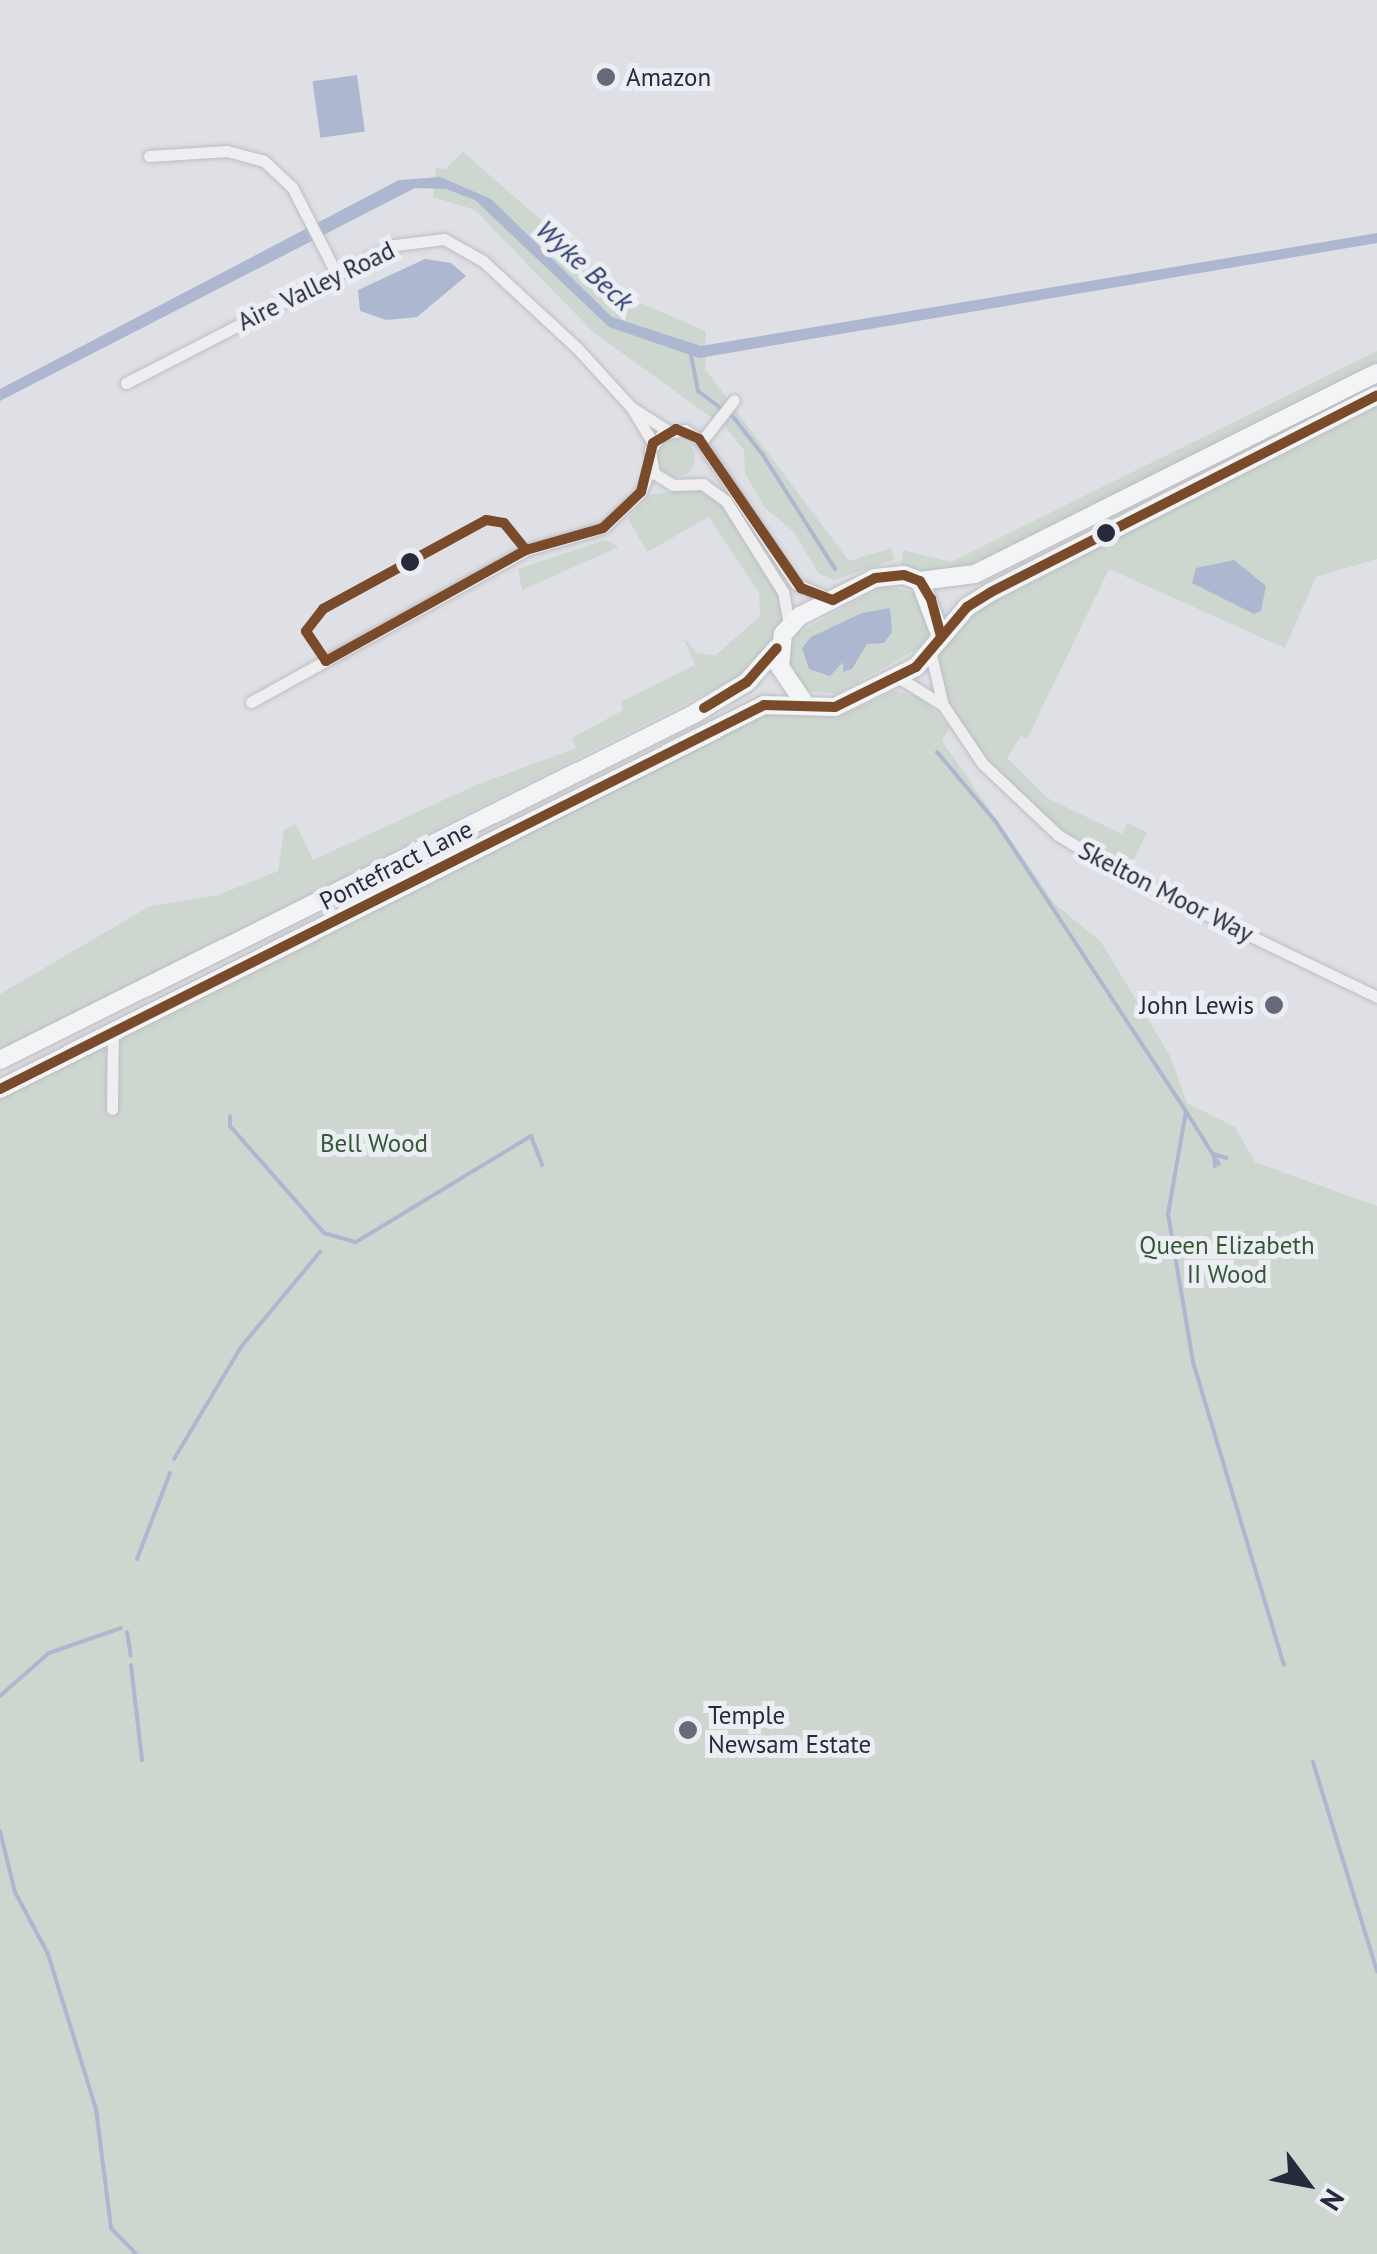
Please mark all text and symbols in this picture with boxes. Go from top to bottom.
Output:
place label: Amazon [626,62,711,92]
marker: Amazon [595,66,617,88]
water label: Wyke Beck [529,213,641,317]
street label: Aire Valley Road [232,235,400,337]
unlabelled marker [1096,523,1116,543]
unlabelled marker [400,552,420,572]
street label: Pontefract Lane [315,814,477,916]
street label: Skelton Moor Way [1073,835,1259,949]
place label: John Lewis [1140,990,1254,1020]
marker: John Lewis [1263,994,1285,1016]
park label: Bell Wood [320,1128,428,1158]
park label: Queen Elizabeth II Wood [1139,1231,1315,1290]
place label: Temple Newsam Estate [708,1701,871,1760]
marker: Temple Newsam Estate [677,1719,699,1741]
north arrow [1257,2134,1357,2234]
text: N [1312,2183,1353,2218]

